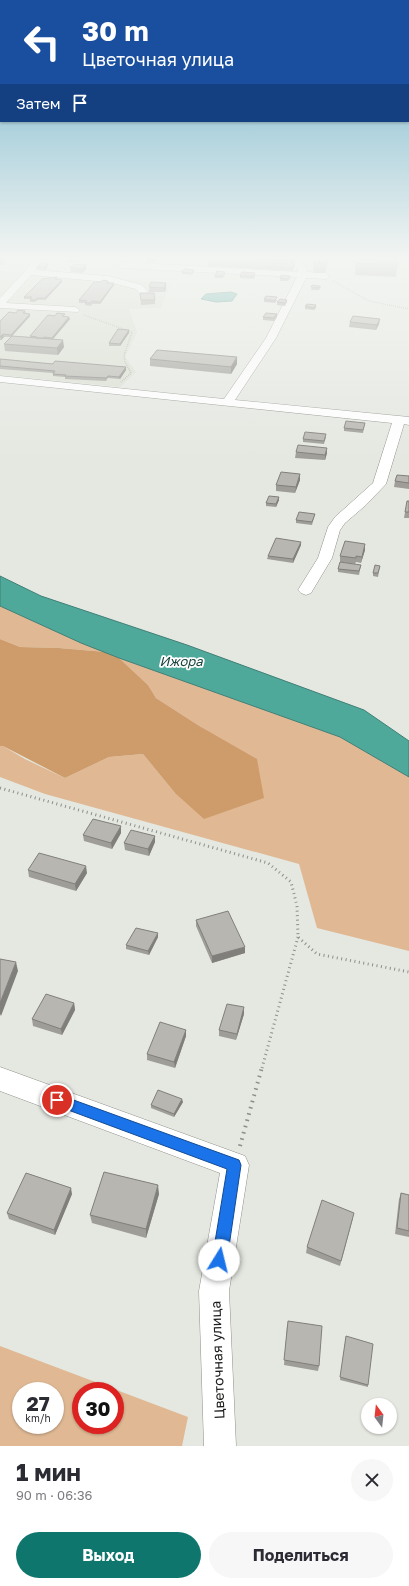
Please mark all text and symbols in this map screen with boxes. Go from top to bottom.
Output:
text: 30 m [82,14,149,47]
icon: left [16,16,68,68]
text: Цветочная улица [82,48,234,70]
icon: arrive [69,92,91,114]
text: Затем [16,94,61,112]
water label: Ижора [159,653,203,669]
pin [40,1083,74,1117]
icon: arrive [46,1089,68,1111]
position arrow [198,1239,240,1281]
street label: Цветочная улица [206,1301,228,1419]
speed limit sign: 30 [72,1382,124,1434]
text: 27 [26,1391,50,1415]
north arrow [361,1398,397,1434]
map controls [361,1398,397,1434]
text: km/h [25,1412,51,1424]
text: 1 мин [16,1457,81,1486]
button: close [351,1459,393,1501]
text: 90 m · 06:36 [16,1487,92,1503]
button: Выход [16,1532,201,1578]
button: Поделиться [209,1532,393,1578]

